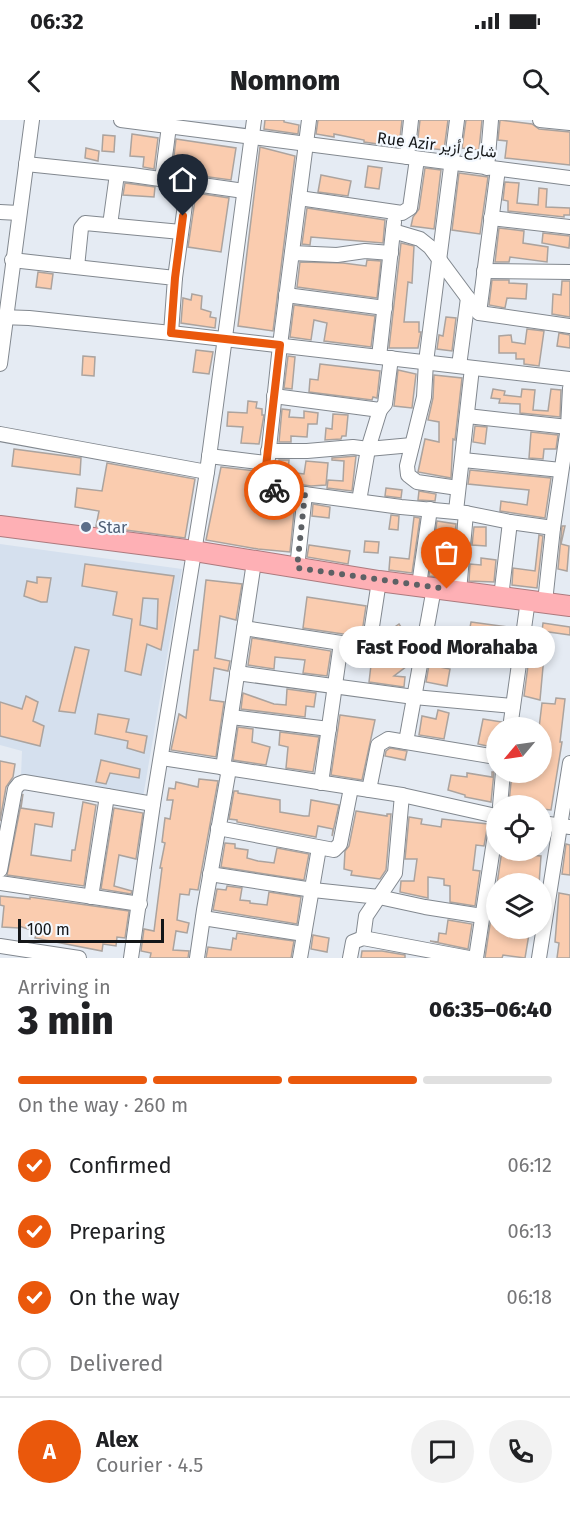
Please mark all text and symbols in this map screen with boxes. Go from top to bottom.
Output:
text: 06:32 [30,8,84,35]
icon: back [18,65,51,98]
text: Nomnom [230,65,340,97]
icon: search [519,65,552,98]
street label: Rue Azir شارع أزير [376,128,498,164]
pin [157,154,208,216]
icon: home [166,163,199,196]
courier [244,460,304,520]
icon: bike [258,474,291,507]
place label: Star [98,518,128,537]
marker: Star [79,520,93,534]
pin [421,527,472,589]
icon: bag [430,536,463,569]
callout: Fast Food Morahaba [339,625,555,667]
text: Fast Food Morahaba [356,635,538,659]
north arrow [486,717,552,783]
map controls [486,717,552,939]
button: locate [486,795,552,861]
button: layers [486,873,552,939]
scale bar [18,916,164,944]
text: 100 m [27,920,70,939]
text: Arriving in [18,975,111,999]
text: 06:35–06:40 [429,996,552,1023]
text: 3 min [18,998,114,1044]
text: On the way · 260 m [18,1093,188,1117]
icon: check [18,1149,51,1182]
text: Confirmed [69,1152,172,1179]
text: 06:12 [508,1153,552,1177]
icon: check [18,1215,51,1248]
text: Preparing [69,1218,165,1245]
text: 06:13 [508,1219,552,1243]
icon: check [18,1281,51,1314]
text: On the way [69,1284,180,1311]
text: 06:18 [507,1285,552,1309]
text: Delivered [69,1350,164,1377]
button: chat [411,1420,474,1483]
button: phone [489,1420,552,1483]
text: Alex [96,1426,139,1453]
text: A [43,1438,56,1465]
text: Courier · 4.5 [96,1453,203,1477]

